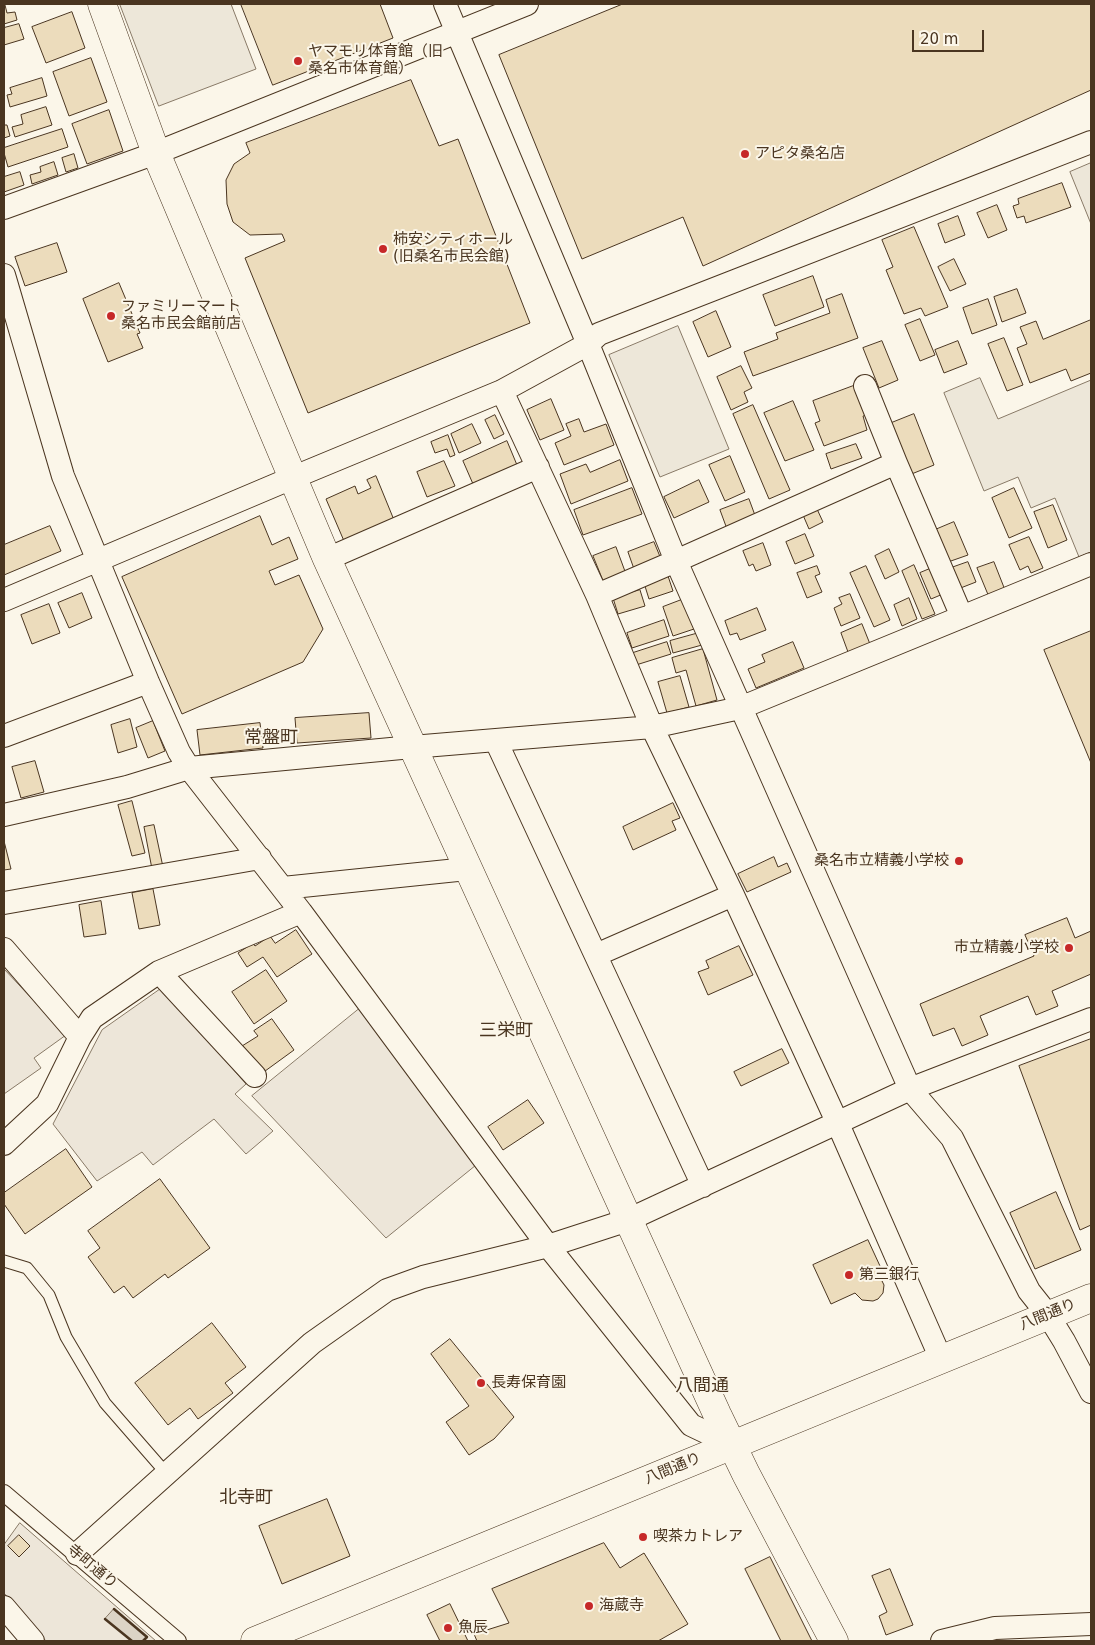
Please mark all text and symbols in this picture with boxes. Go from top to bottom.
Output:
scale bar [915,20,988,52]
text: 20 m [920,30,958,48]
place label: ヤマモリ体育館（旧 桑名市体育館） [308,43,443,78]
marker: ヤマモリ体育館（旧 桑名市体育館） [292,55,304,67]
place label: アピタ桑名店 [755,145,845,163]
marker: アピタ桑名店 [739,148,751,160]
place label: 柿安シティホール (旧桑名市民会館) [393,231,513,266]
marker: 柿安シティホール (旧桑名市民会館) [377,243,389,255]
place label: ファミリーマート 桑名市民会館前店 [121,298,241,333]
marker: ファミリーマート 桑名市民会館前店 [105,310,117,322]
district label: 常盤町 [244,727,298,749]
place label: 桑名市立精義小学校 [814,852,949,870]
marker: 桑名市立精義小学校 [953,855,965,867]
place label: 市立精義小学校 [954,939,1059,957]
marker: 市立精義小学校 [1063,942,1075,954]
district label: 三栄町 [479,1020,533,1042]
place label: 第三銀行 [859,1266,919,1284]
marker: 第三銀行 [843,1269,855,1281]
street label: 八間通り [1017,1295,1079,1335]
place label: 長寿保育園 [491,1374,566,1392]
district label: 八間通 [675,1375,729,1397]
marker: 長寿保育園 [475,1377,487,1389]
street label: 八間通り [642,1449,704,1489]
district label: 北寺町 [219,1487,273,1509]
place label: 喫茶カトレア [653,1528,743,1546]
marker: 喫茶カトレア [637,1531,649,1543]
street label: 寺町通り [63,1541,121,1593]
place label: 海蔵寺 [599,1597,644,1615]
marker: 海蔵寺 [583,1600,595,1612]
place label: 魚辰 [458,1619,488,1637]
marker: 魚辰 [442,1622,454,1634]

